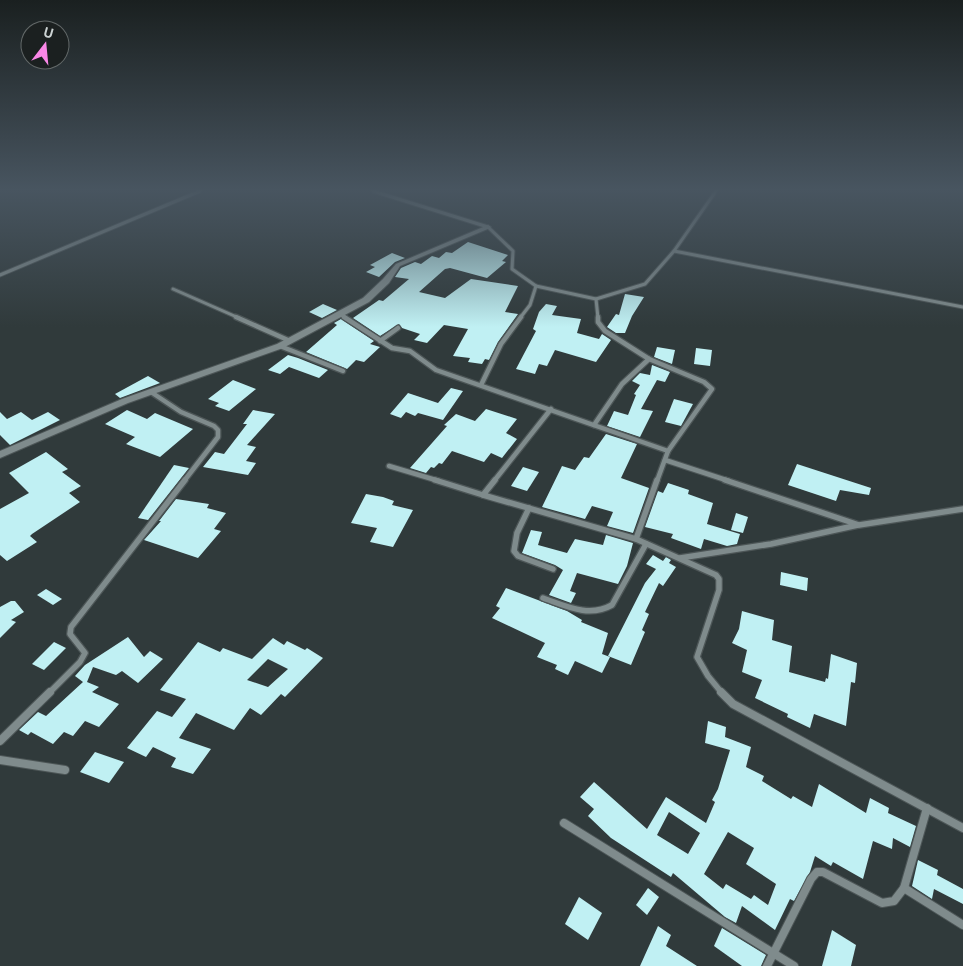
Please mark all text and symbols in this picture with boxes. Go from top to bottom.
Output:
north arrow [20,20,70,70]
text: U [42,23,56,42]

